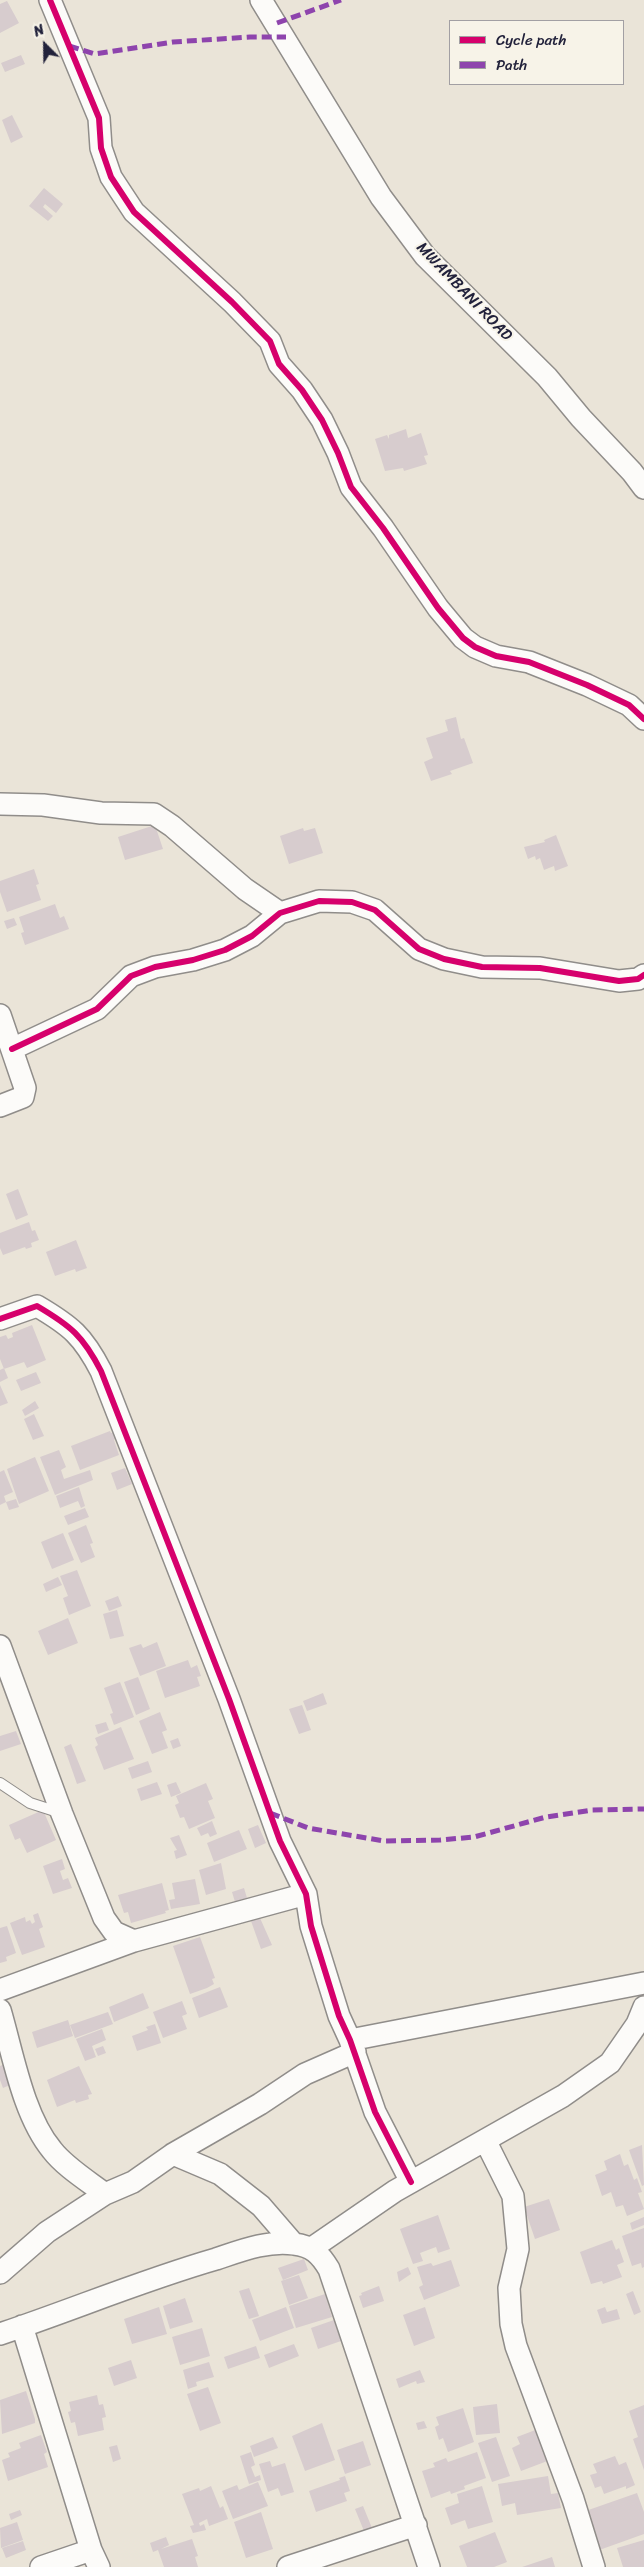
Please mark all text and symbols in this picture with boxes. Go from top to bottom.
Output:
text: N [30,17,48,44]
north arrow [20,20,70,70]
legend [449,20,624,85]
text: Cycle path [496,27,566,53]
text: Path [496,52,527,78]
street label: MWAMBANI ROAD [412,239,516,345]

